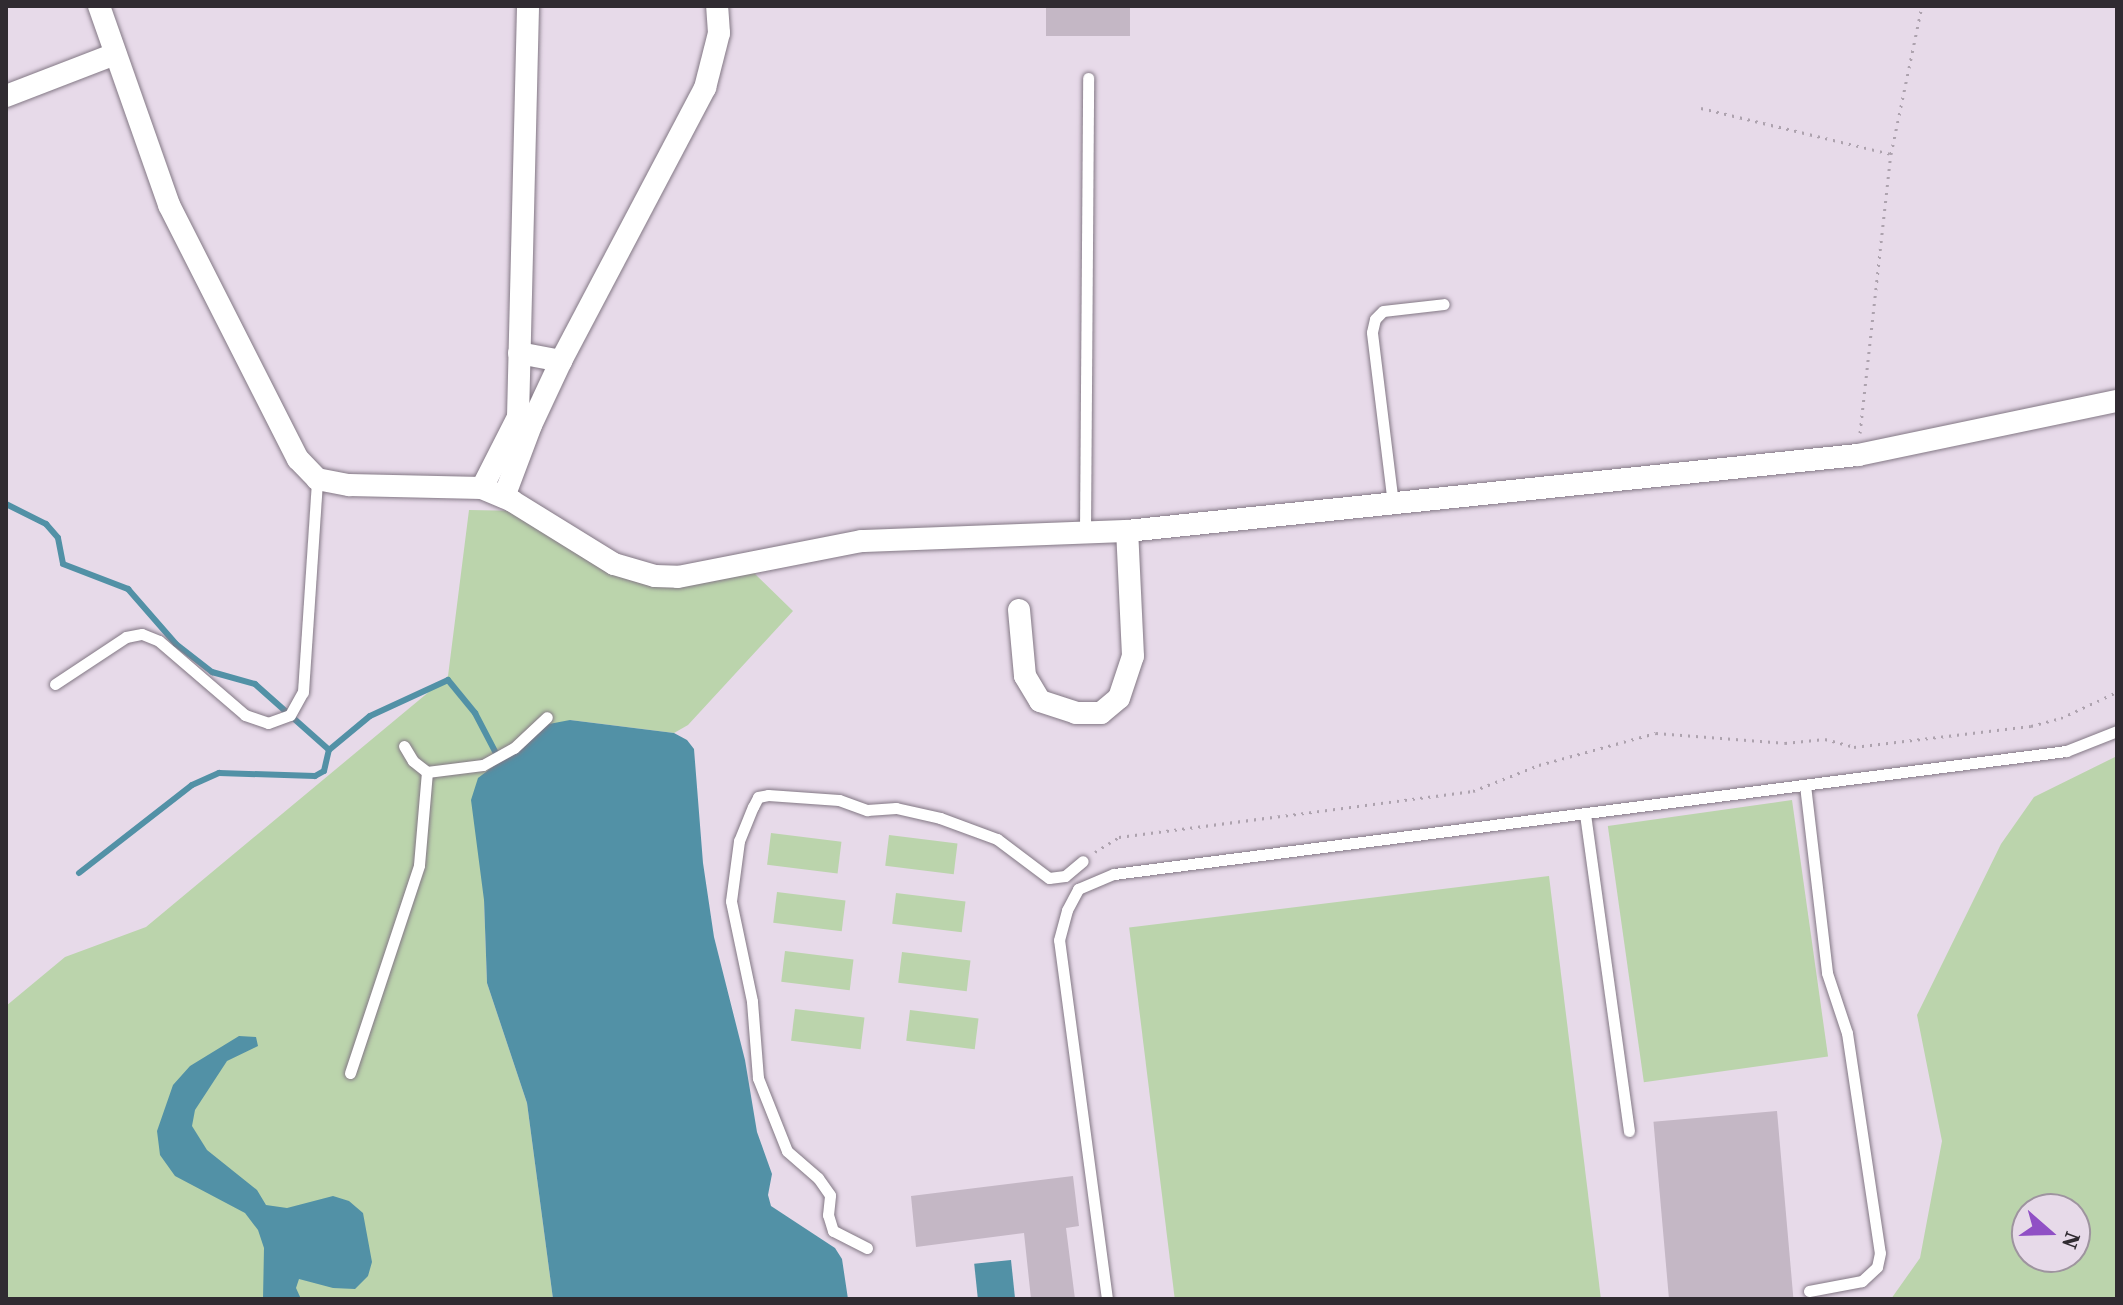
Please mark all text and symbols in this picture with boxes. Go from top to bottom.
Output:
north arrow [2011,1193,2091,1273]
text: N [2055,1228,2089,1253]

